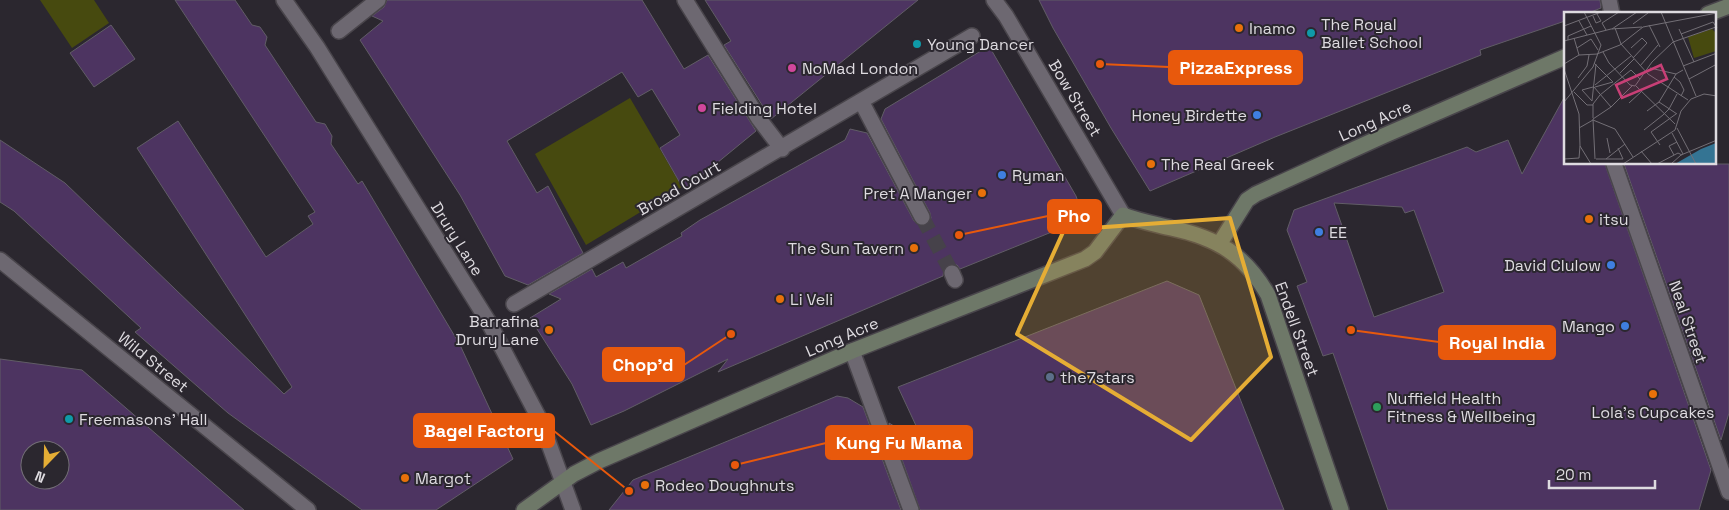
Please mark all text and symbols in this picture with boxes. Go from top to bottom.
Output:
inset map [1564,12,1716,165]
place label: The Royal Ballet School [1321,14,1422,53]
place label: Inamo [1249,18,1296,39]
marker: Inamo [1233,22,1245,34]
marker: The Royal Ballet School [1305,27,1317,39]
place label: Young Dancer [927,34,1034,55]
marker: Young Dancer [911,38,923,50]
callout: PizzaExpress [1169,51,1302,84]
street label: Bow Street [1044,56,1106,140]
text: PizzaExpress [1180,56,1292,79]
place label: NoMad London [802,58,918,79]
marker: NoMad London [786,62,798,74]
street label: Long Acre [1335,96,1415,146]
place label: Fielding Hotel [712,98,817,119]
marker: Fielding Hotel [696,102,708,114]
place label: Honey Birdette [1131,105,1247,126]
marker: Honey Birdette [1251,109,1263,121]
place label: The Real Greek [1161,154,1275,175]
street label: Broad Court [634,156,724,220]
marker: The Real Greek [1145,158,1157,170]
place label: Ryman [1012,165,1065,186]
marker: Ryman [996,169,1008,181]
place label: Pret A Manger [864,183,972,204]
marker: Pret A Manger [976,187,988,199]
street label: Drury Lane [426,198,488,280]
callout: Pho [1048,200,1101,233]
text: Pho [1058,204,1090,227]
place label: itsu [1599,209,1629,230]
marker: itsu [1583,213,1595,225]
place label: EE [1329,222,1347,243]
marker: EE [1313,226,1325,238]
place label: The Sun Tavern [788,238,904,259]
marker: The Sun Tavern [908,242,920,254]
place label: David Clulow [1504,255,1601,276]
marker: David Clulow [1605,259,1617,271]
street label: Neal Street [1664,278,1712,366]
street label: Endell Street [1270,279,1324,379]
place label: Li Veli [790,289,833,310]
marker: Li Veli [774,293,786,305]
place label: Barrafina Drury Lane [455,311,539,350]
street label: Long Acre [802,312,882,362]
place label: Mango [1562,316,1615,337]
marker: Mango [1619,320,1631,332]
marker: Barrafina Drury Lane [543,324,555,336]
callout: Royal India [1439,326,1555,359]
street label: Wild Street [113,327,193,397]
text: Royal India [1449,331,1545,354]
callout: Chop'd [603,348,684,381]
text: Chop'd [612,353,674,376]
place label: the7stars [1060,367,1135,388]
marker: the7stars [1044,371,1056,383]
place label: Nuffield Health Fitness & Wellbeing [1387,388,1536,427]
marker: Lola's Cupcakes [1647,388,1659,400]
marker: Nuffield Health Fitness & Wellbeing [1371,401,1383,413]
place label: Lola's Cupcakes [1592,402,1714,423]
place label: Freemasons' Hall [79,409,207,430]
marker: Freemasons' Hall [63,413,75,425]
callout: Bagel Factory [414,414,554,447]
text: Bagel Factory [424,419,544,442]
callout: Kung Fu Mama [826,426,972,459]
text: Kung Fu Mama [836,431,963,454]
north arrow [20,440,70,490]
scale bar [1549,458,1655,490]
text: 20 m [1556,465,1591,484]
text: N [32,467,48,487]
place label: Margot [415,468,471,489]
marker: Margot [399,472,411,484]
place label: Rodeo Doughnuts [655,475,794,496]
marker: Rodeo Doughnuts [639,479,651,491]

